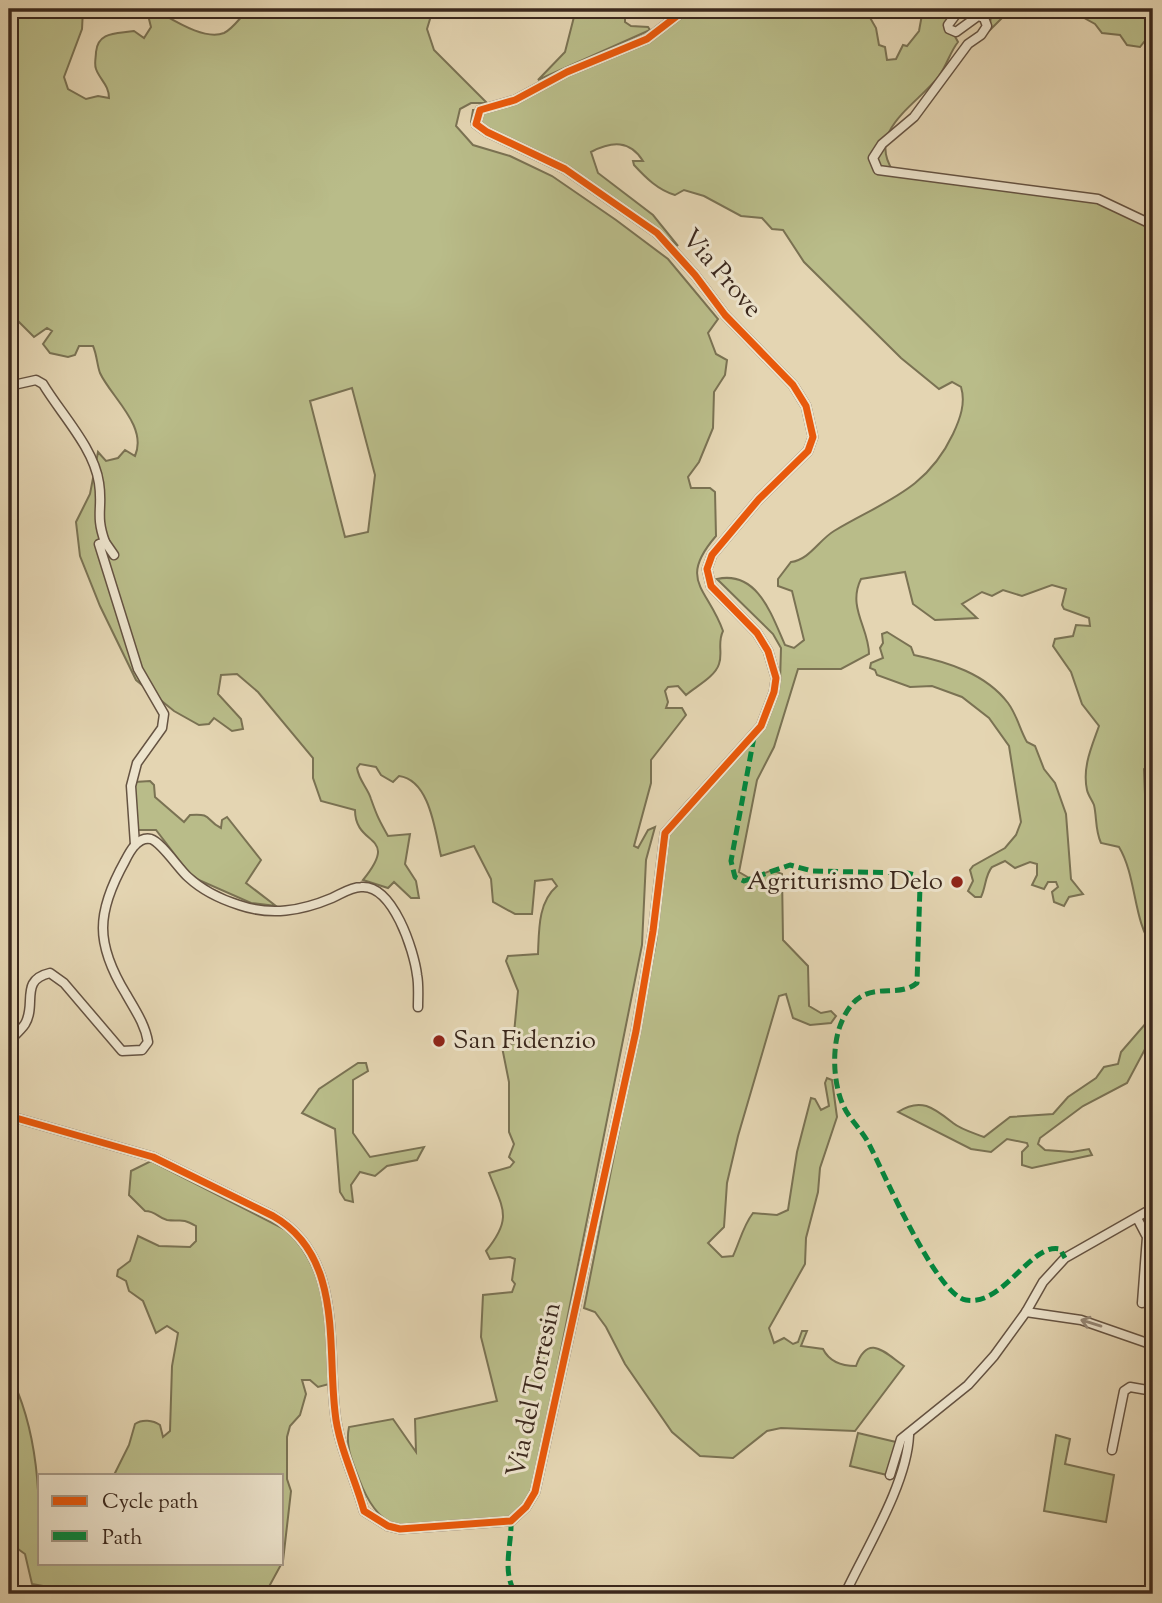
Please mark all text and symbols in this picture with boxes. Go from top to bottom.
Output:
street label: Via Prove [672,222,770,326]
place label: Agriturismo Delo [747,864,943,901]
marker: Agriturismo Delo [949,874,965,890]
place label: San Fidenzio [453,1023,596,1060]
marker: San Fidenzio [431,1033,447,1049]
street label: Via del Torresin [498,1299,572,1481]
one-way arrow [1080,1316,1102,1329]
legend [38,1474,284,1564]
text: Cycle path [102,1488,199,1518]
text: Path [102,1524,143,1554]

